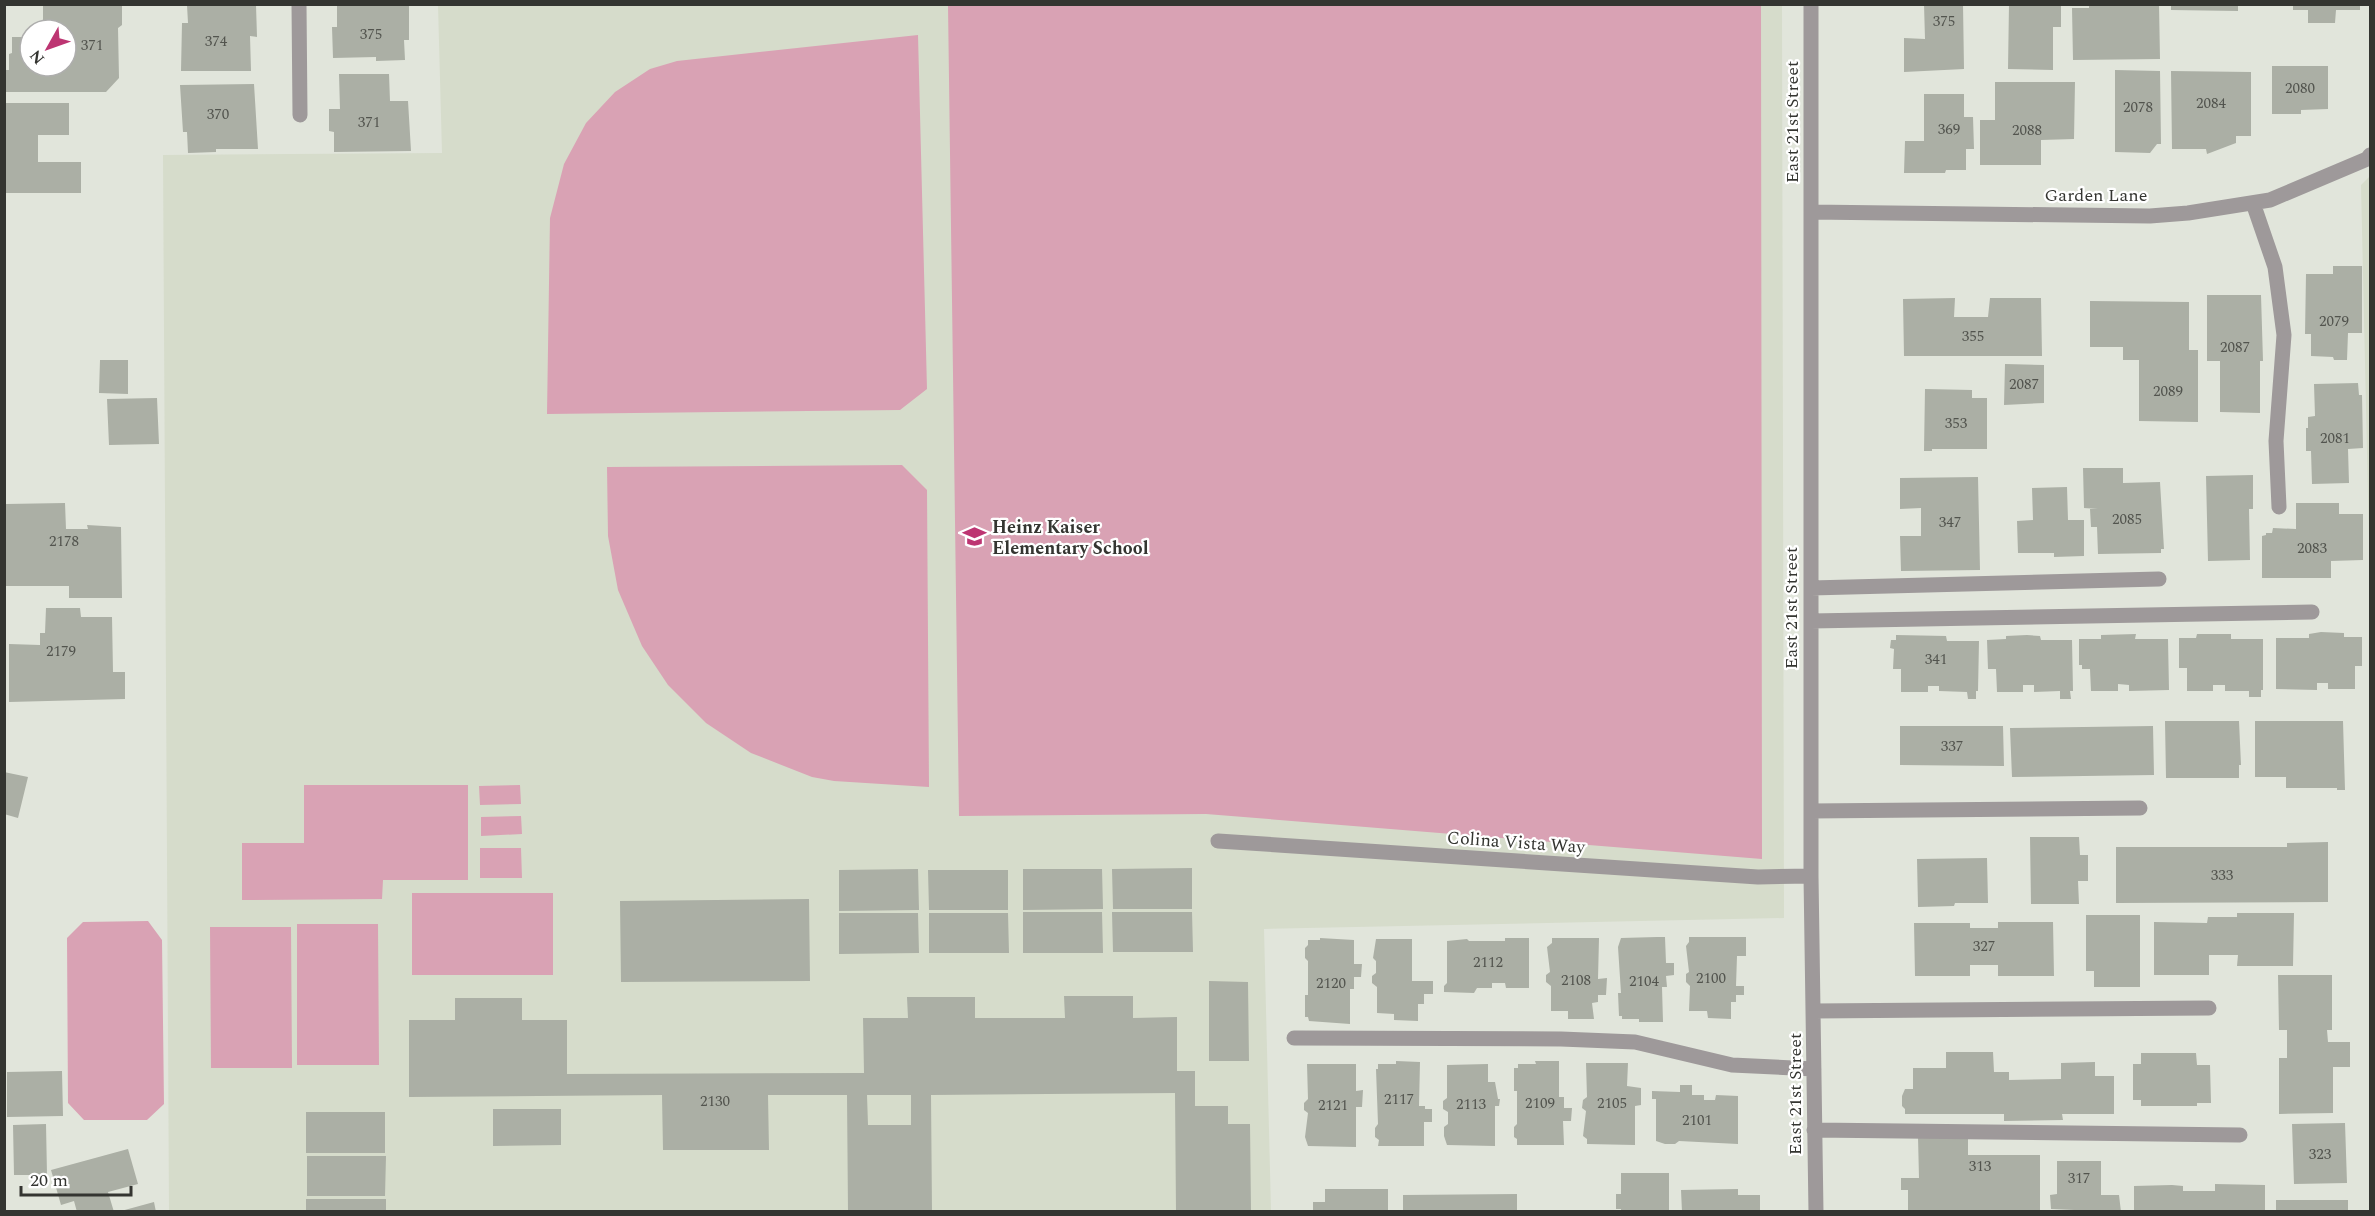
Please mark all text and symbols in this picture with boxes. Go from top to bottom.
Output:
house number: 375 [1933,10,1955,33]
north arrow [18,18,78,78]
house number: 375 [360,23,382,46]
house number: 374 [205,30,228,53]
house number: 371 [81,34,103,57]
text: N [24,44,51,70]
street label: East 21st Street [1779,61,1806,183]
house number: 2080 [2285,77,2315,100]
house number: 2084 [2196,92,2226,115]
house number: 2078 [2123,96,2153,119]
house number: 370 [207,103,229,126]
house number: 371 [358,111,380,134]
house number: 369 [1938,118,1960,141]
house number: 2088 [2012,119,2042,142]
street label: Garden Lane [2045,182,2147,209]
house number: 2079 [2319,310,2349,333]
house number: 355 [1962,325,1984,348]
house number: 2087 [2220,336,2250,359]
house number: 2087 [2009,373,2039,396]
house number: 2089 [2153,380,2183,403]
house number: 353 [1945,412,1968,435]
house number: 2081 [2320,427,2350,450]
house number: 2085 [2112,508,2142,531]
house number: 347 [1939,511,1961,534]
place label: Heinz Kaiser Elementary School [992,514,1149,562]
school or university icon: Heinz Kaiser Elementary School [961,524,987,550]
house number: 2178 [49,530,79,553]
house number: 2083 [2297,537,2327,560]
street label: East 21st Street [1778,547,1805,669]
house number: 2179 [46,640,76,663]
house number: 341 [1925,648,1947,671]
house number: 337 [1941,735,1963,758]
street label: Colina Vista Way [1446,824,1587,861]
house number: 333 [2211,864,2234,887]
house number: 327 [1973,935,1995,958]
house number: 2112 [1473,951,1503,974]
house number: 2100 [1696,967,1726,990]
house number: 2108 [1561,969,1591,992]
house number: 2104 [1629,970,1659,993]
house number: 2120 [1316,972,1346,995]
street label: East 21st Street [1782,1033,1809,1155]
house number: 2117 [1384,1088,1414,1111]
house number: 2130 [700,1090,730,1113]
house number: 2109 [1525,1092,1555,1115]
house number: 2105 [1597,1092,1627,1115]
house number: 2113 [1456,1093,1486,1116]
house number: 2121 [1318,1094,1348,1117]
house number: 2101 [1682,1109,1712,1132]
house number: 323 [2309,1143,2332,1166]
house number: 313 [1969,1155,1992,1178]
scale bar [21,1159,130,1197]
text: 20 m [30,1167,68,1194]
house number: 317 [2068,1167,2090,1190]

